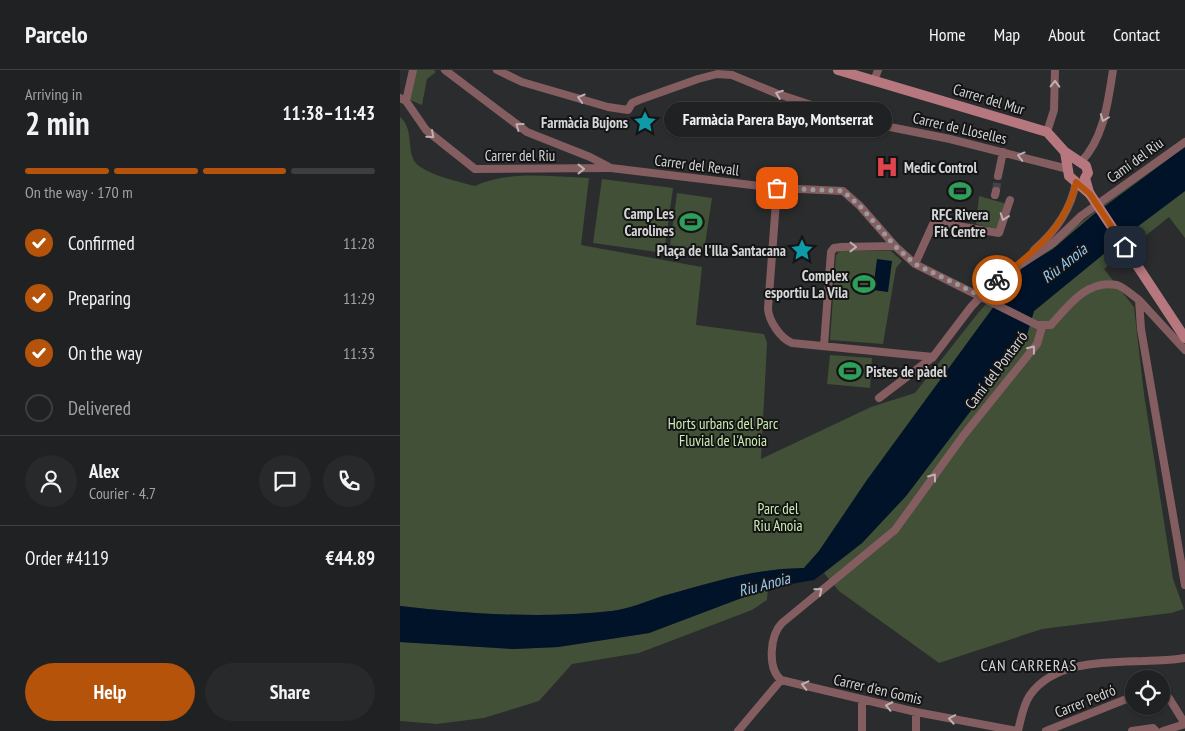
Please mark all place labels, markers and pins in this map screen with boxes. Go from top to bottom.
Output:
callout: Farmàcia Parera Bayo, Montserrat [663,103,891,138]
place icon: Farmàcia Bujons [632,109,658,135]
place label: Farmàcia Bujons [541,113,628,132]
hospital icon: Medic Control [874,154,900,180]
place label: Medic Control [904,158,978,177]
pin [756,167,798,209]
sports icon: RFC Rivera Fit Centre [947,178,973,204]
place label: Camp Les Carolines [624,204,674,240]
place label: RFC Rivera Fit Centre [931,205,989,241]
sports icon: Camp Les Carolines [678,209,704,235]
pin [1104,226,1146,268]
place icon: Plaça de l'Illa Santacana [789,237,815,263]
place label: Plaça de l'Illa Santacana [657,241,786,260]
place label: Complex esportiu La Vila [765,266,848,302]
sports icon: Complex esportiu La Vila [851,271,877,297]
sports icon: Pistes de pàdel [837,358,863,384]
place label: Pistes de pàdel [866,362,947,381]

